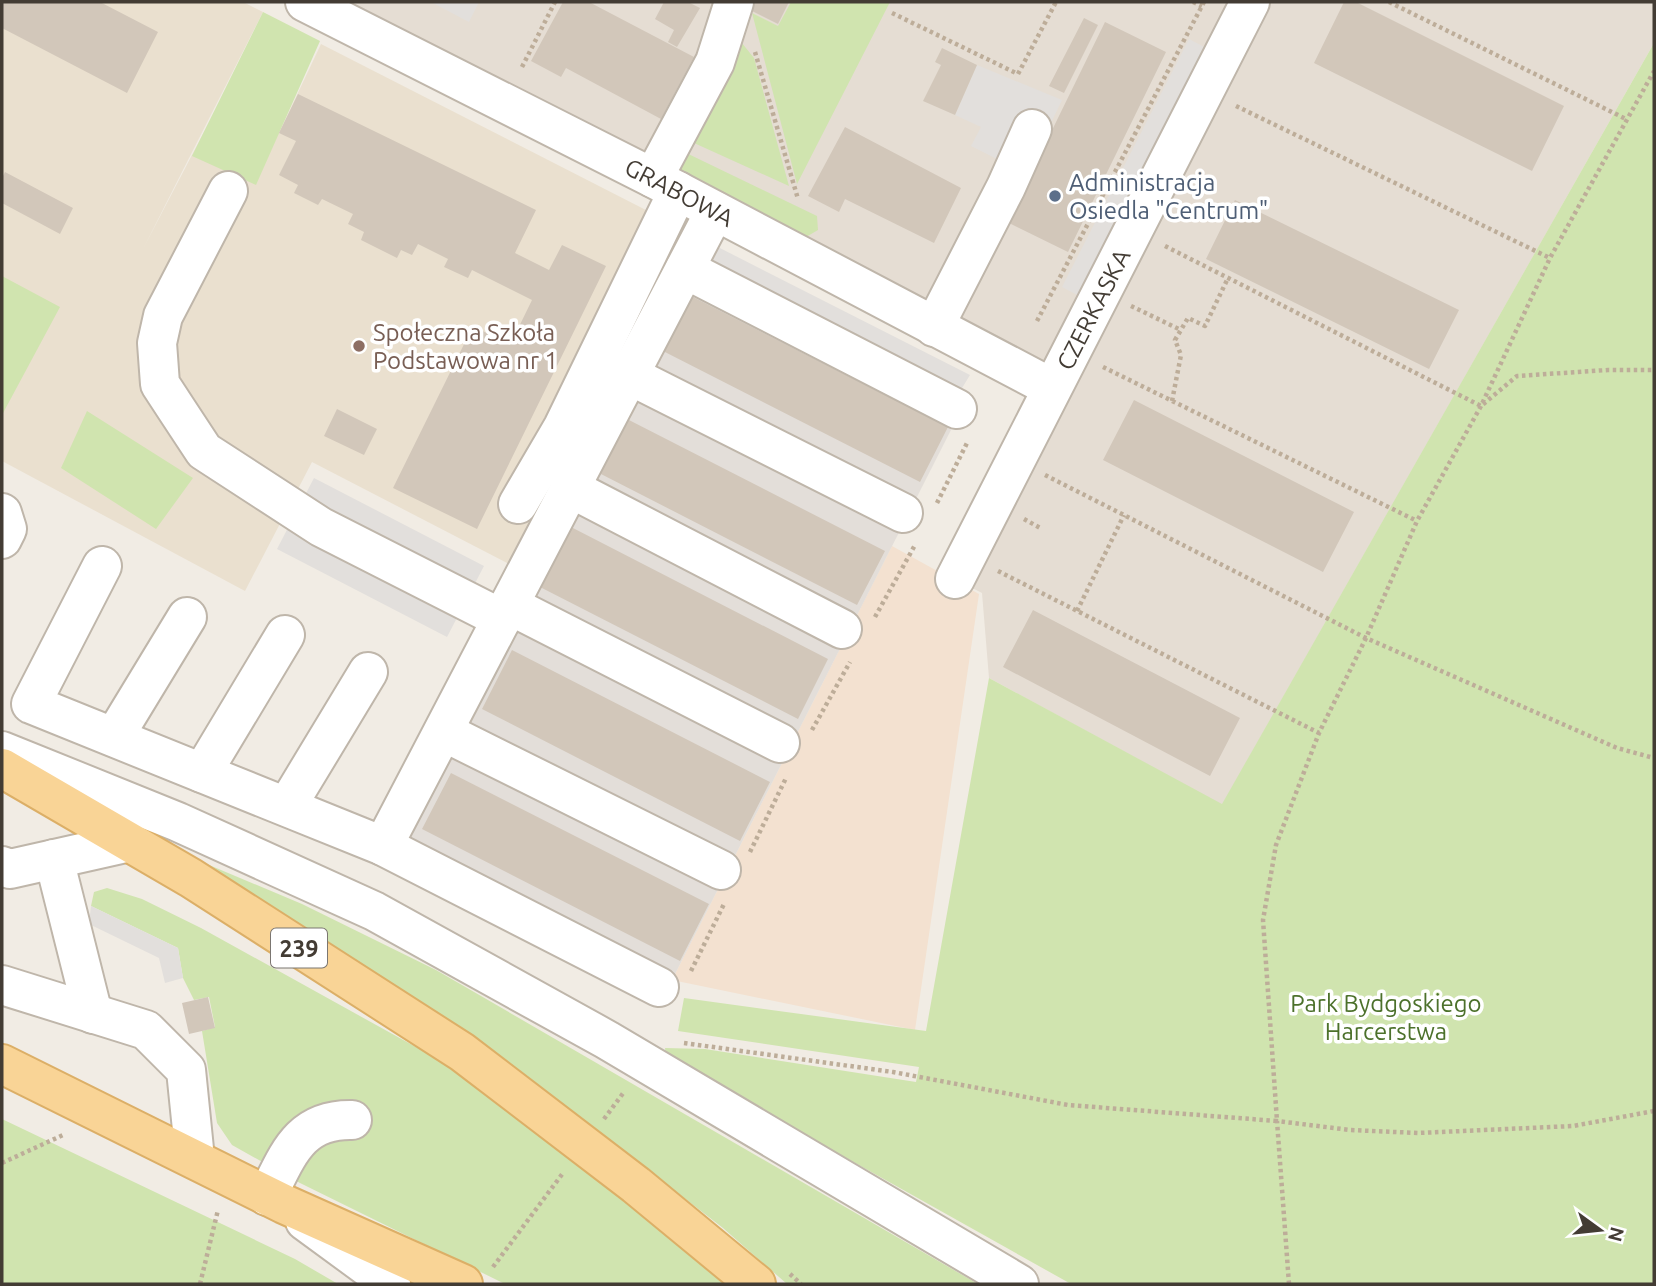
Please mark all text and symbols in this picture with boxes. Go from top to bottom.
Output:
street label: GRABOWA [621,153,739,232]
place label: Administracja Osiedla "Centrum" [1069,169,1268,224]
marker: Administracja Osiedla "Centrum" [1047,188,1063,204]
street label: CZERKASKA [1051,244,1135,374]
place label: Społeczna Szkoła Podstawowa nr 1 [373,319,558,374]
marker: Społeczna Szkoła Podstawowa nr 1 [351,338,367,354]
road number: 239 [271,928,327,967]
park label: Park Bydgoskiego Harcerstwa [1290,990,1482,1045]
north arrow [1565,1195,1635,1265]
text: N [1604,1225,1629,1244]

